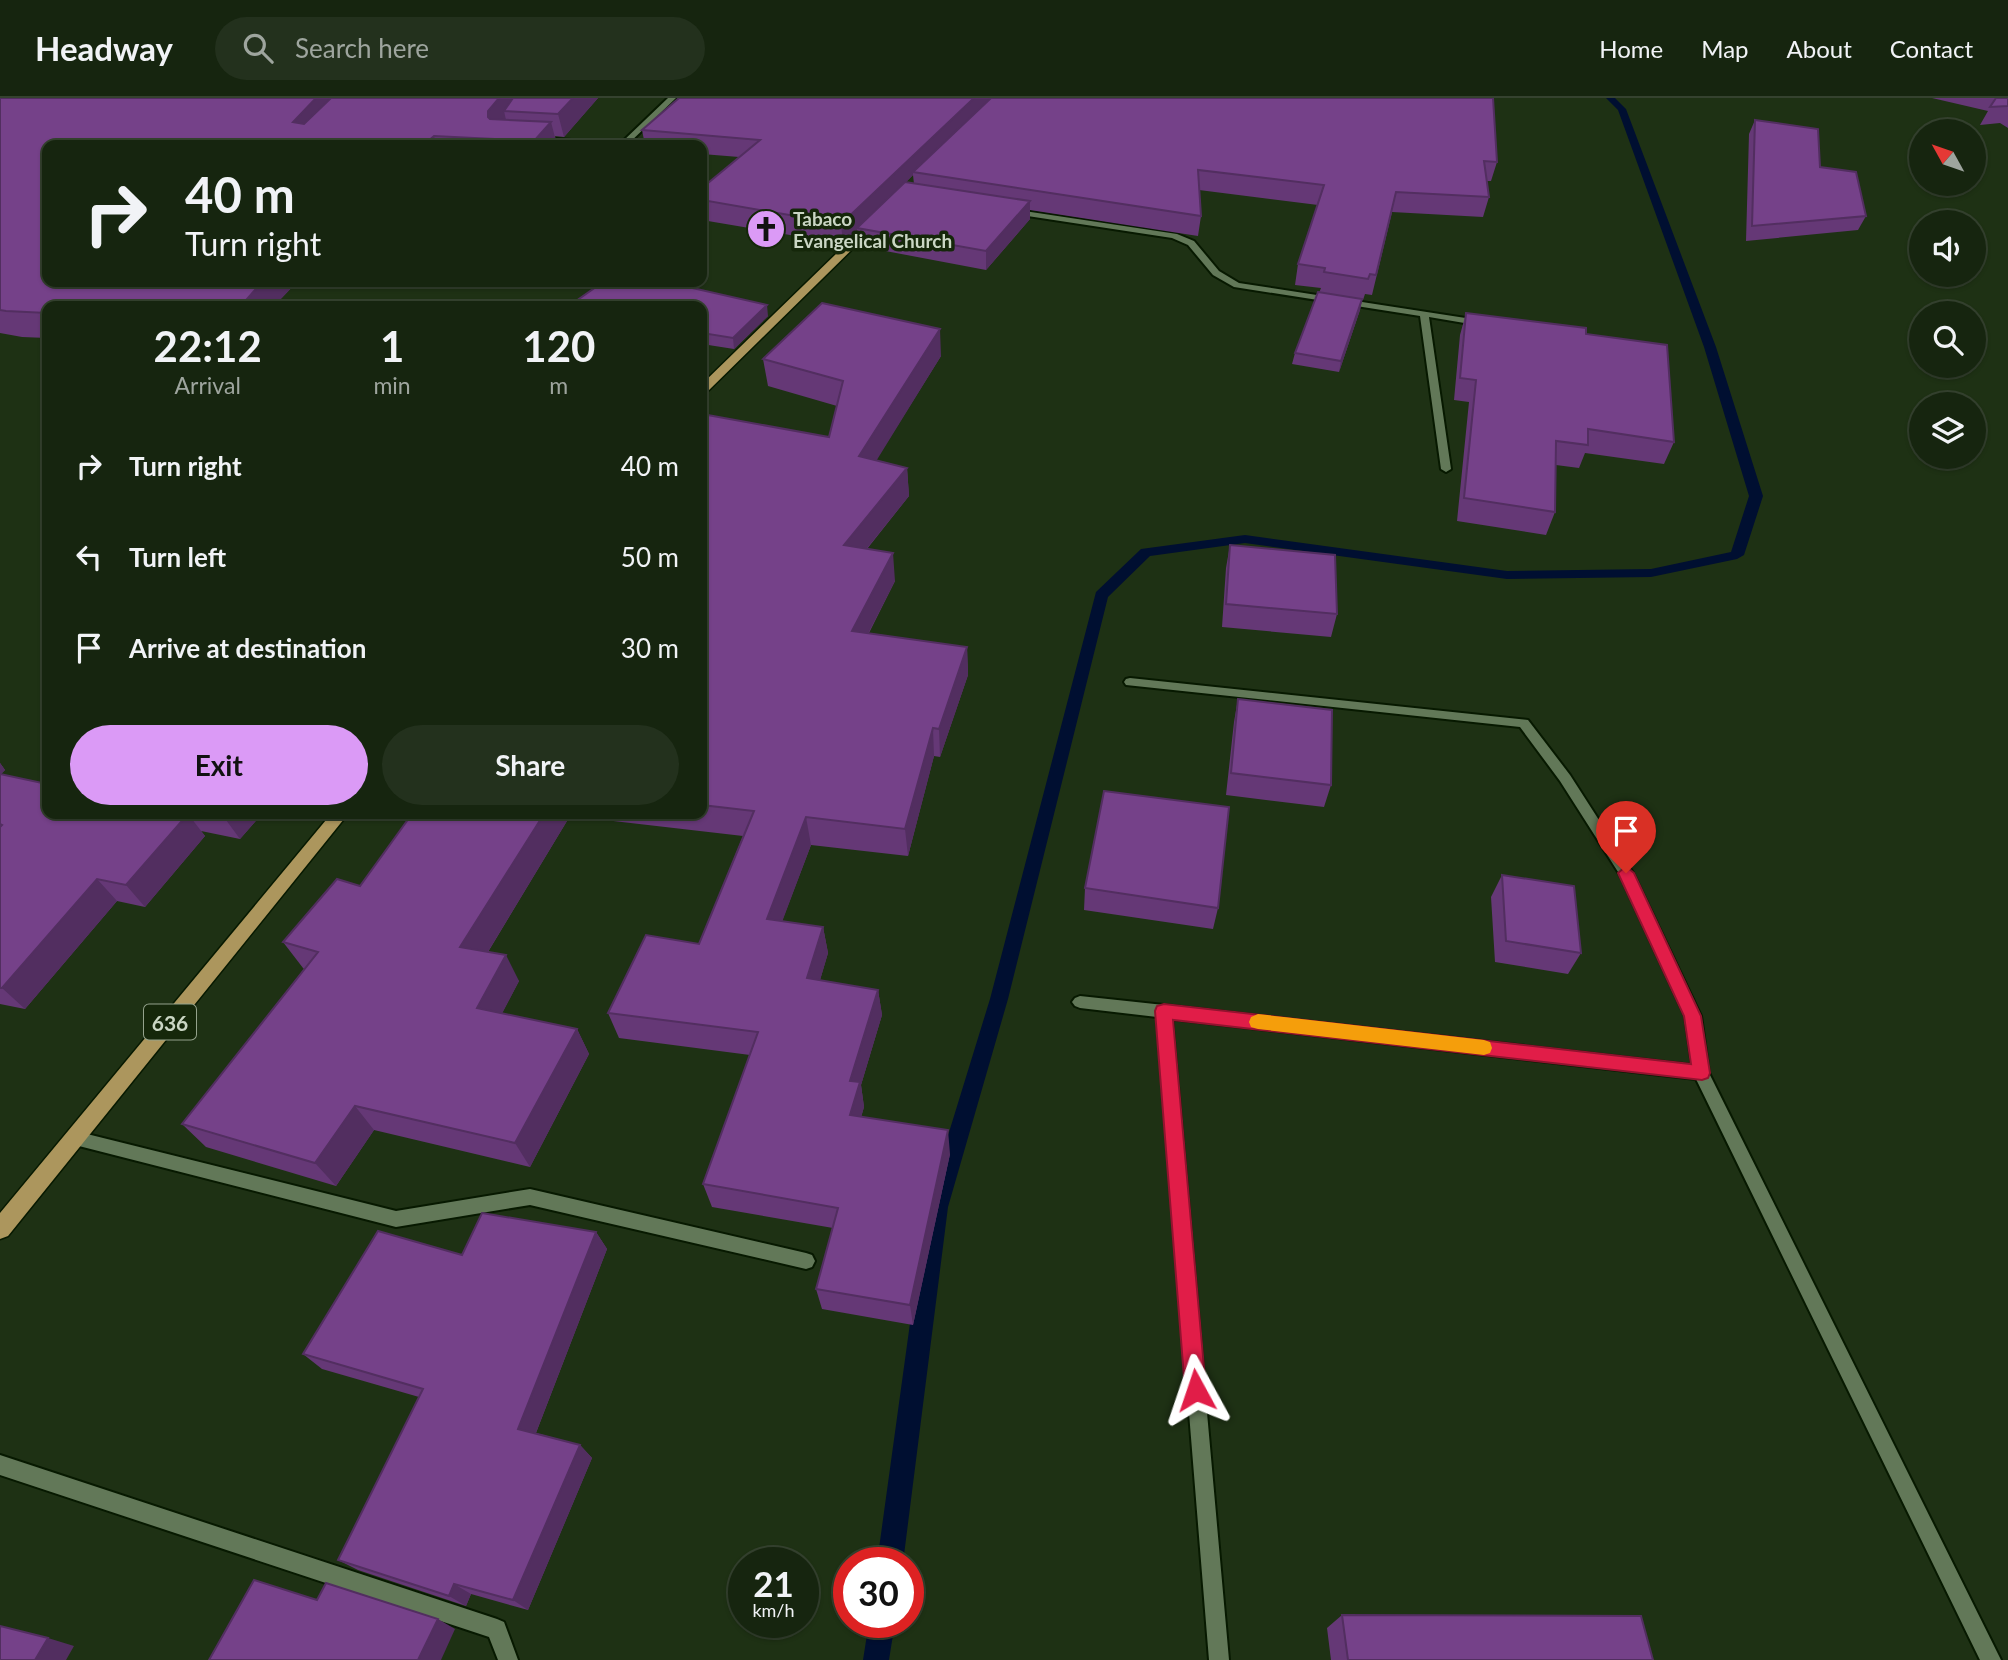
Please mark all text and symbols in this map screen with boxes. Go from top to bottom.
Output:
search box [215,17,705,80]
text: Headway [35,28,173,68]
icon: search [239,29,277,67]
text: Search here [295,32,429,64]
text: Home [1599,34,1663,63]
text: Map [1701,34,1749,63]
text: About [1787,34,1852,63]
text: Contact [1890,34,1973,63]
north arrow [1909,119,1986,196]
map controls [1909,119,1986,469]
text: 40 m [185,165,295,223]
icon: right [70,168,161,259]
place label: Tabaco Evangelical Church [793,207,952,252]
church icon: Tabaco Evangelical Church [745,208,787,250]
button: sound [1909,210,1986,287]
text: Turn right [185,224,321,263]
button: search [1909,301,1986,378]
text: 22:12 [154,321,262,371]
text: 1 [380,321,404,371]
text: 120 [522,321,595,371]
text: Arrival [175,371,241,399]
text: min [373,371,411,399]
text: m [549,371,568,399]
button: layers [1909,392,1986,469]
icon: right [70,447,108,485]
text: Turn right [129,450,242,482]
text: 40 m [621,450,679,482]
icon: left [70,538,108,576]
text: Turn left [129,541,226,573]
text: 50 m [621,541,679,573]
icon: arrive [70,629,108,667]
text: Arrive at destination [129,632,366,664]
text: 30 m [621,632,679,664]
button: Exit [70,725,368,805]
button: Share [382,725,679,805]
pin [1596,801,1656,873]
icon: arrive [1607,812,1645,850]
road number: 636 [144,1004,196,1040]
position arrow [1159,1353,1233,1427]
speed limit sign: 30 [833,1547,924,1638]
text: 21 [753,1562,794,1604]
text: km/h [752,1599,795,1621]

